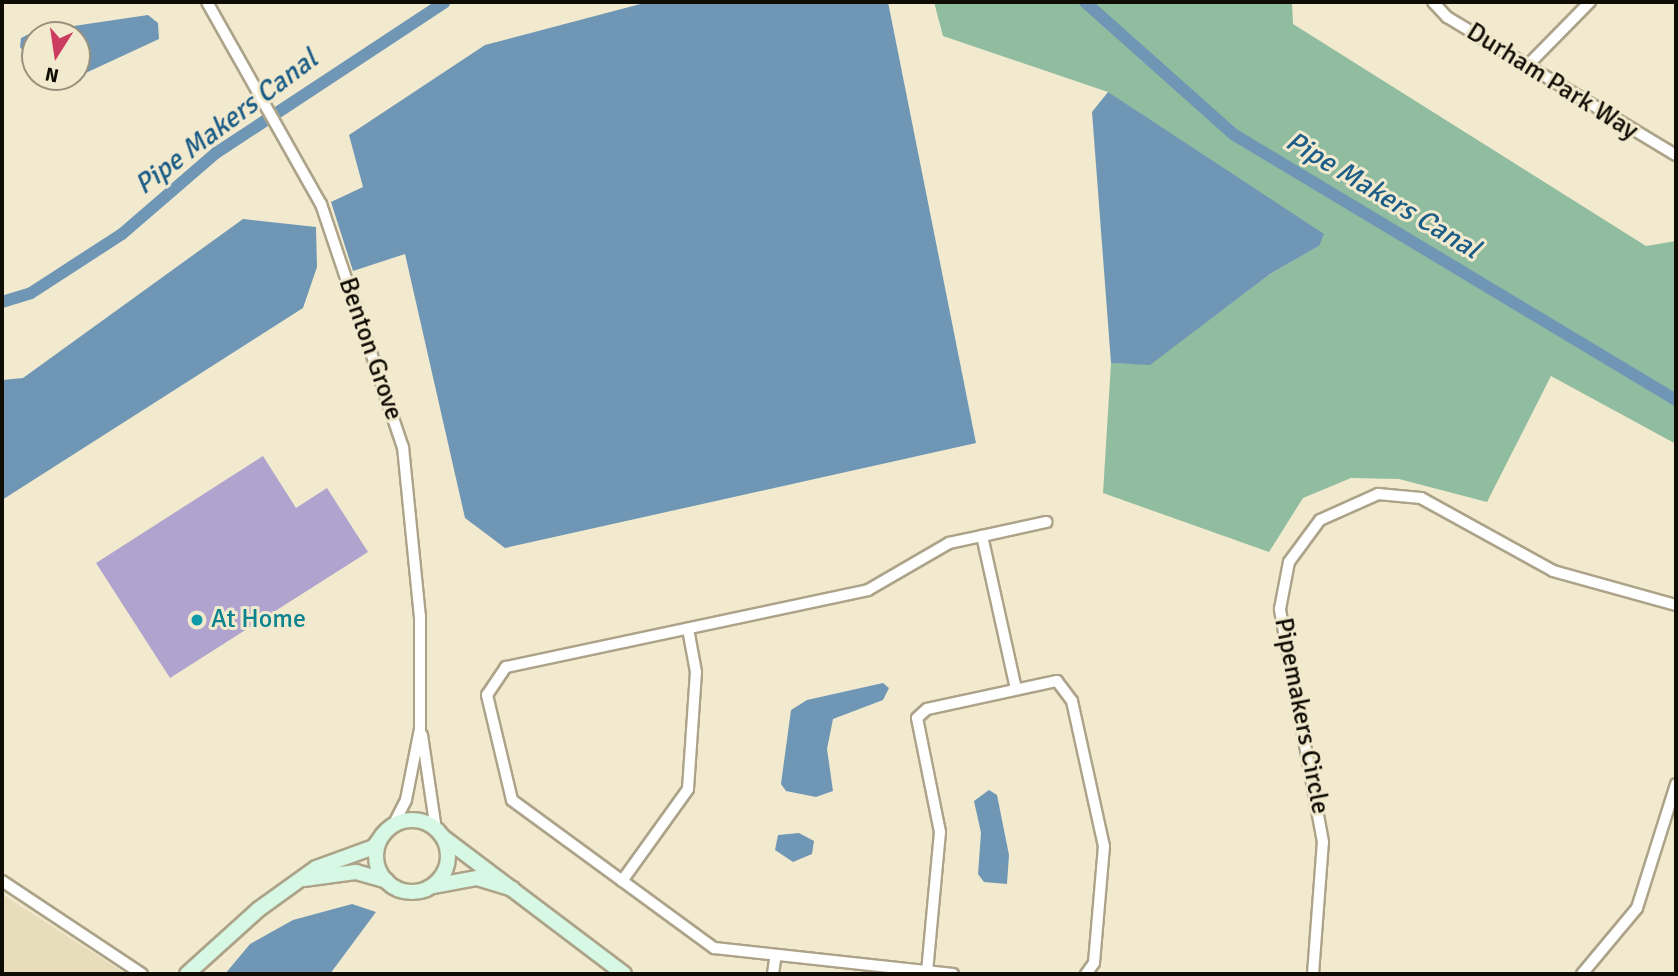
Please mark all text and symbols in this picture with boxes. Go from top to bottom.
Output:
street label: Durham Park Way [1461,17,1643,147]
north arrow [21,21,91,91]
water label: Pipe Makers Canal [128,42,324,202]
text: N [43,61,61,88]
water label: Pipe Makers Canal [1280,124,1486,266]
street label: Benton Grove [331,274,409,424]
place label: At Home [211,604,306,636]
marker: At Home [189,612,205,628]
street label: Pipemakers Circle [1267,615,1335,817]

